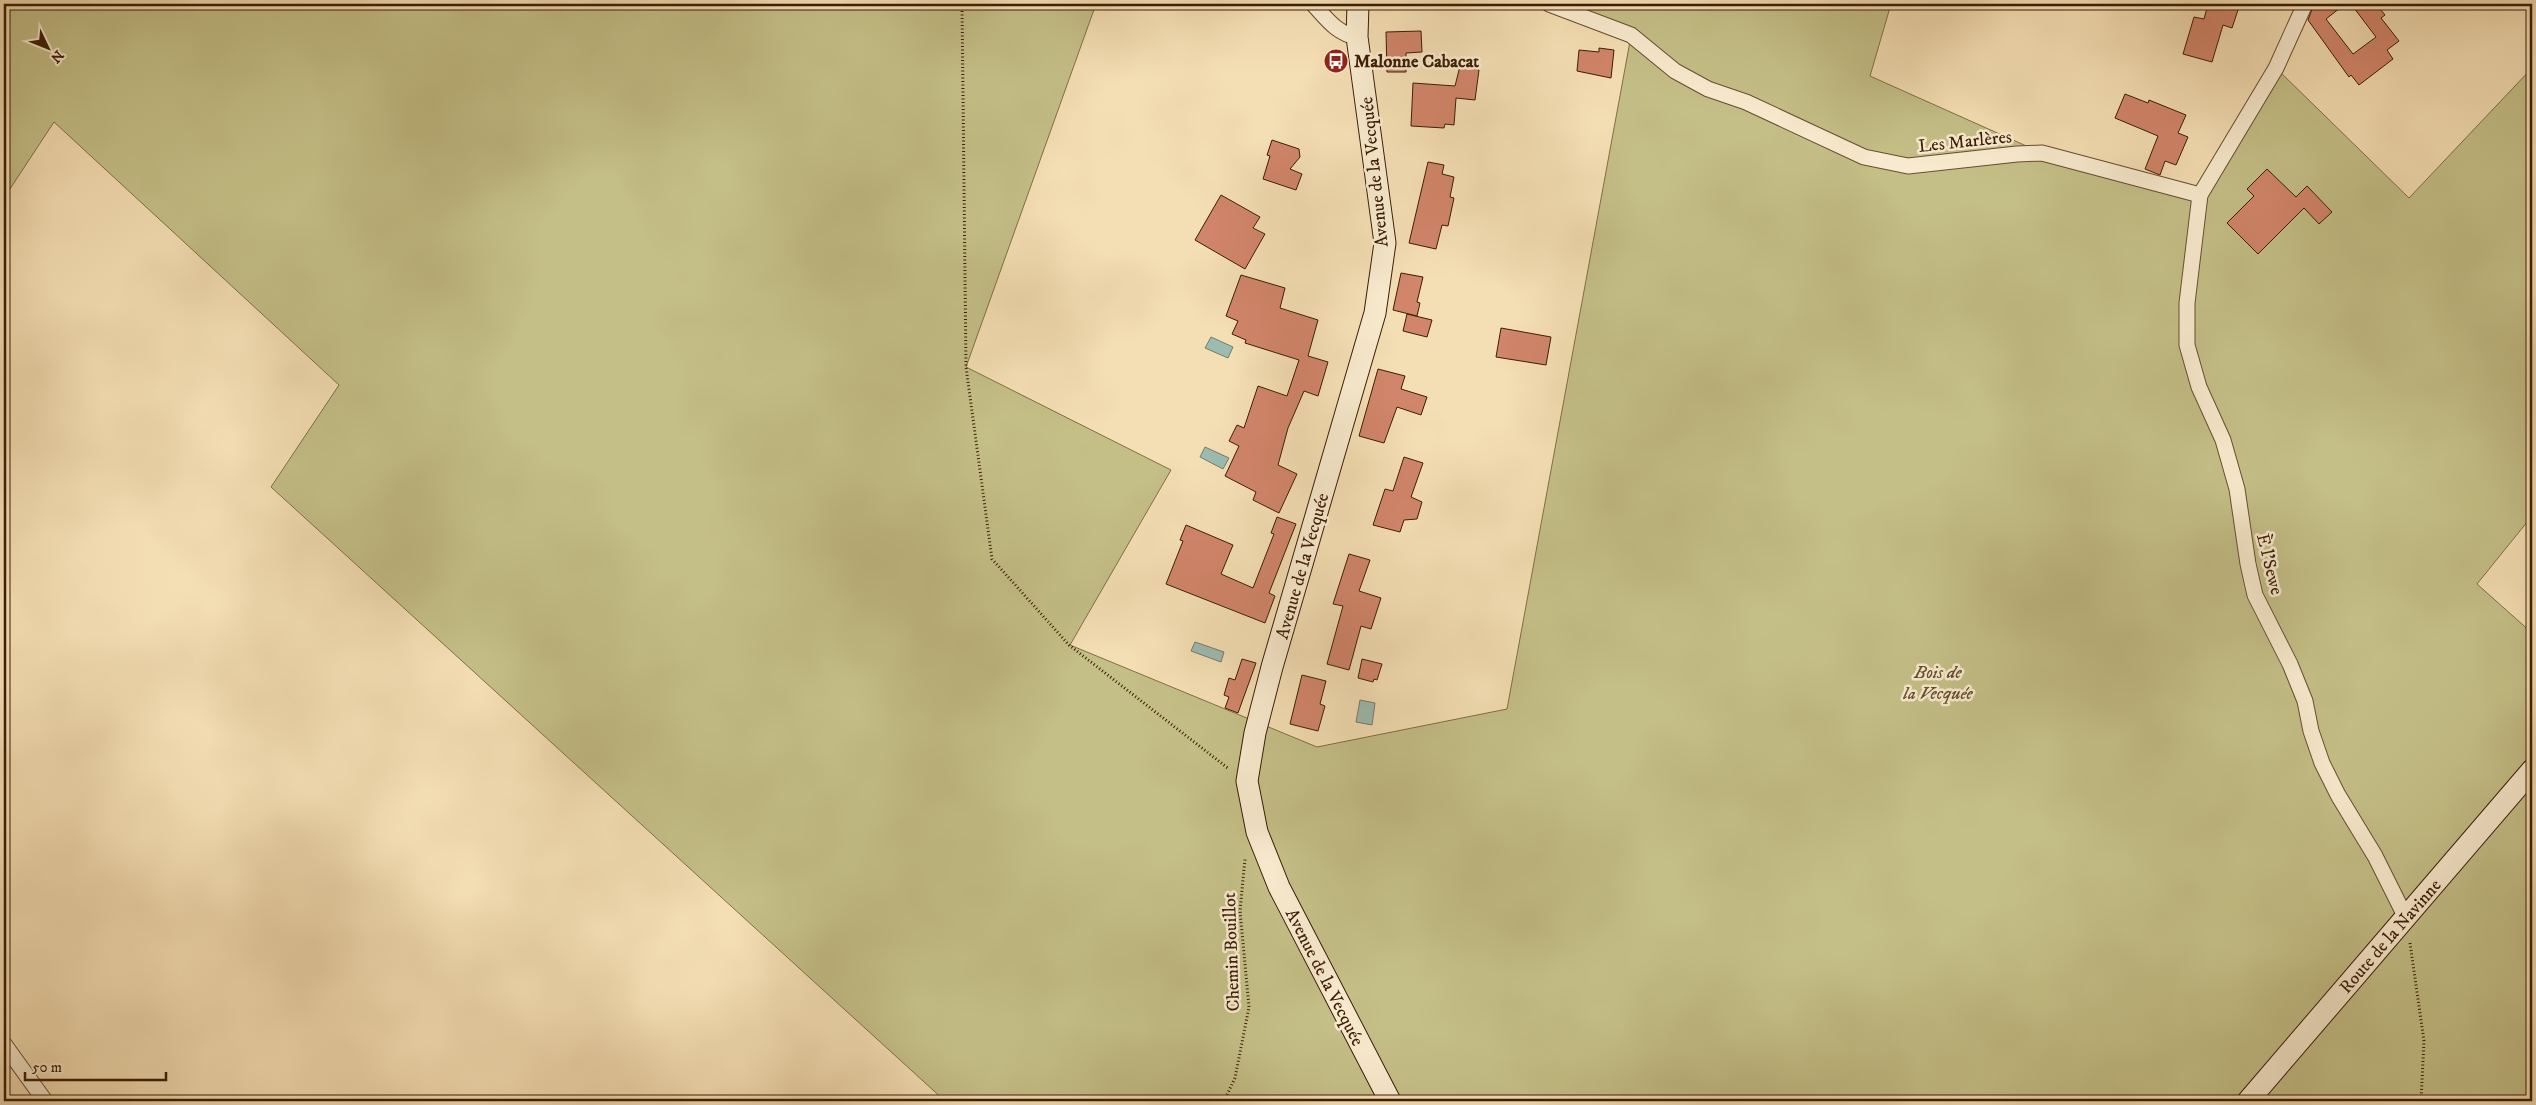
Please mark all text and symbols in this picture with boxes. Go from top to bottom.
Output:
north arrow [22,22,72,72]
text: N [46,46,67,67]
bus stop icon: Malonne Cabacat [1323,48,1349,74]
place label: Malonne Cabacat [1354,51,1479,73]
street label: Avenue de la Vecquée [1356,96,1394,248]
street label: Les Marlères [1917,126,2013,158]
street label: Avenue de la Vecquée [1272,491,1334,642]
street label: È l'Sewe [2251,531,2287,597]
park label: Bois de la Vecquée [1902,662,1974,705]
street label: Route de la Navinne [2335,875,2446,998]
street label: Chemin Bouillot [1219,892,1245,1012]
street label: Avenue de la Vecquée [1280,905,1368,1050]
scale bar [25,1050,166,1082]
text: 50 m [32,1058,62,1077]

